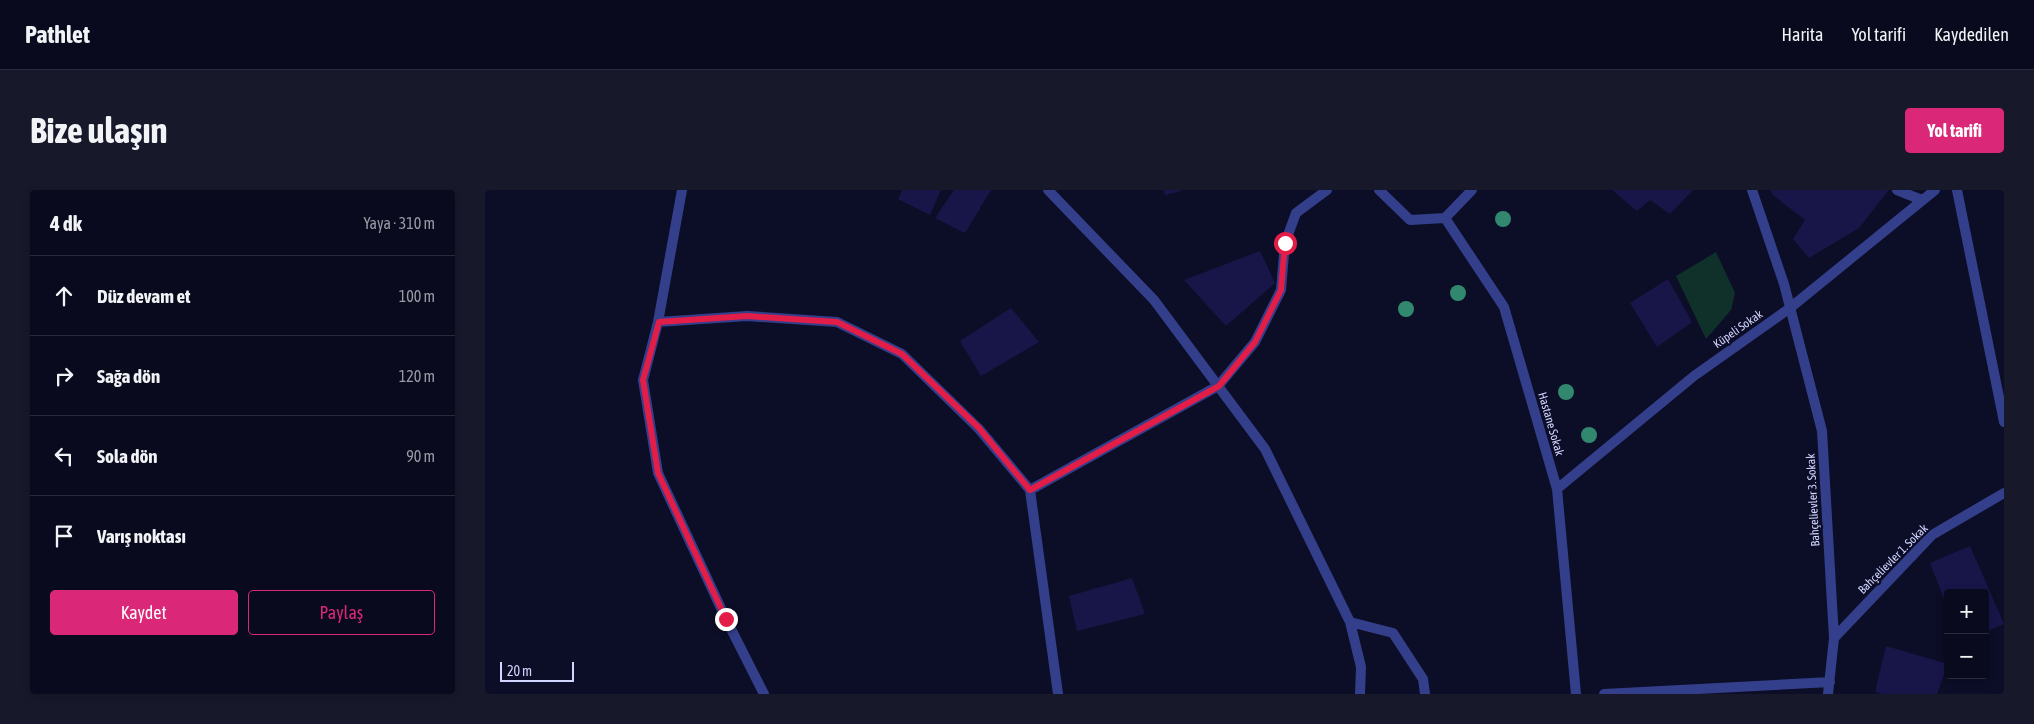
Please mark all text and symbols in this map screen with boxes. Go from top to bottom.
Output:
text: Pathlet [25,21,90,48]
text: Harita [1782,24,1823,45]
text: Yol tarifi [1851,24,1906,45]
text: Kaydedilen [1934,24,2009,45]
button: Yol tarifi [1905,108,2004,153]
text: Bize ulaşın [30,110,167,150]
text: 4 dk [50,211,82,235]
text: Yaya · 310 m [363,214,435,232]
route start [1274,232,1297,255]
icon: ahead [50,282,78,310]
text: Düz devam et [97,285,191,307]
text: 100 m [399,287,435,305]
street label: Küpeli Sokak [1711,306,1766,351]
icon: right [50,362,78,390]
text: Sağa dön [97,365,160,387]
text: 120 m [399,367,435,385]
street label: Hastane Sokak [1535,391,1567,458]
icon: left [50,442,78,470]
text: Sola dön [97,445,158,467]
text: 90 m [406,447,435,465]
street label: Bahçelievler 3. Sokak [1804,452,1822,547]
street label: Bahçelievler 1. Sokak [1855,521,1931,597]
icon: arrive [50,522,78,550]
text: Varış noktası [97,525,186,547]
map controls [1944,589,1989,679]
button: + [1944,589,1989,634]
button: Kaydet [50,590,238,635]
button: Paylaş [248,590,435,635]
route end [715,608,738,631]
button: − [1944,634,1989,679]
scale bar [500,659,574,682]
text: 20 m [507,663,532,679]

